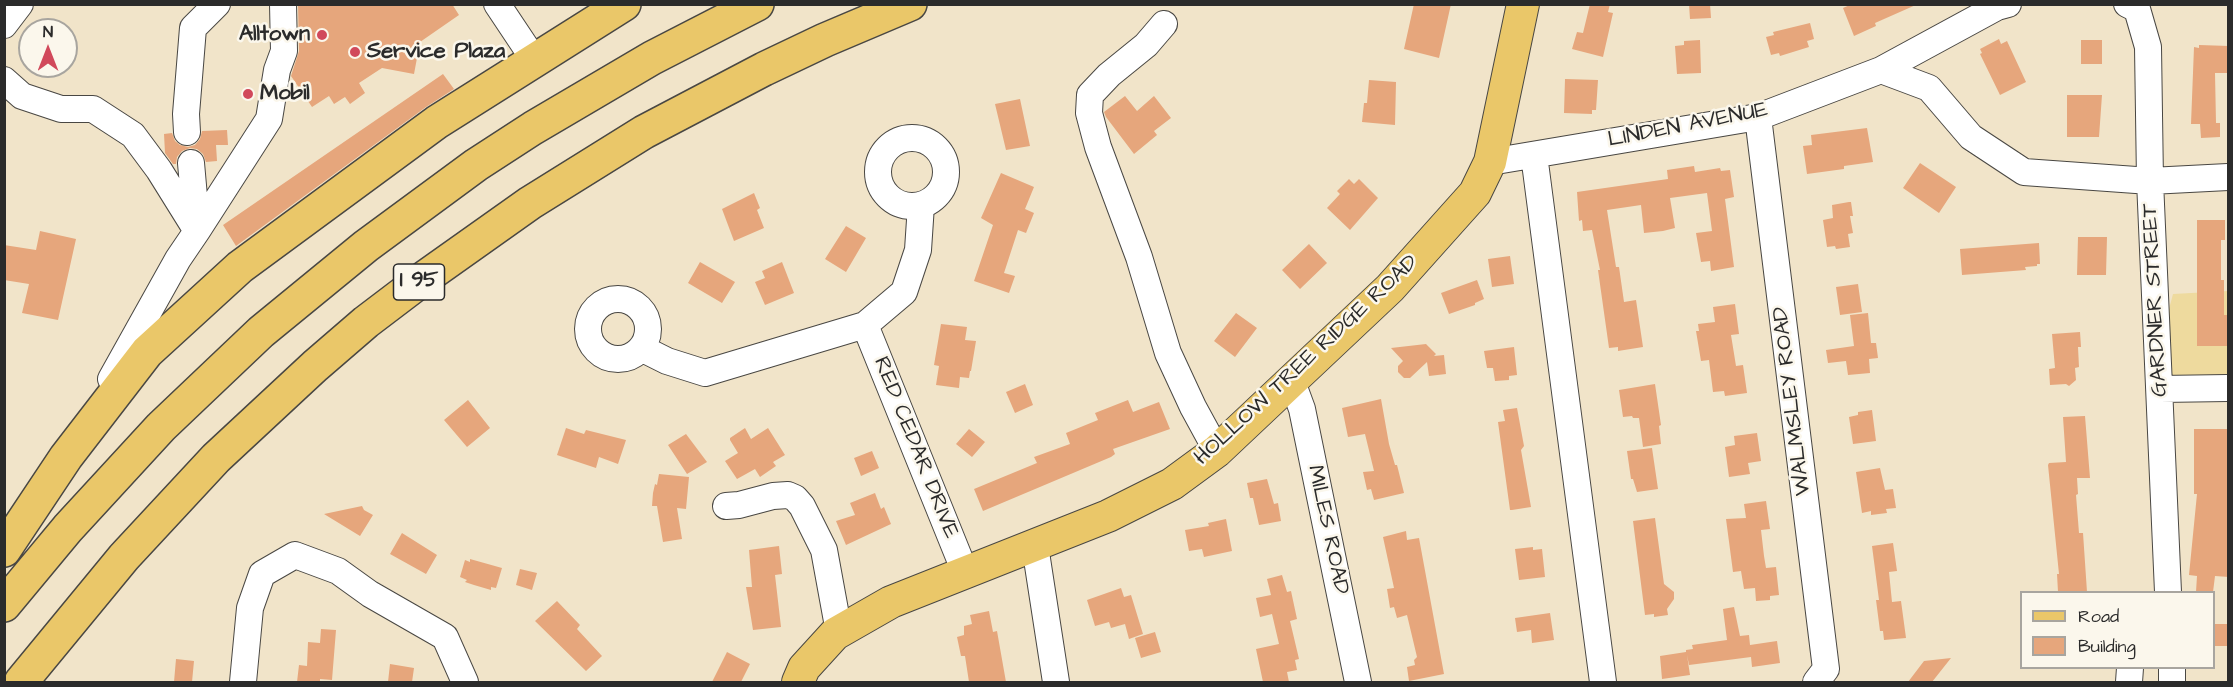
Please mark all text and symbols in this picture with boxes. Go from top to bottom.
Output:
north arrow [18,18,78,78]
text: N [43,21,53,43]
place label: Alltown [239,22,310,48]
marker: Alltown [315,28,329,42]
place label: Service Plaza [367,39,505,65]
marker: Service Plaza [348,45,362,59]
place label: Mobil [260,81,310,107]
marker: Mobil [241,87,255,101]
street label: LINDEN AVENUE [1606,98,1770,154]
street label: GARDNER STREET [2138,203,2174,397]
street label: HOLLOW TREE RIDGE ROAD [1190,250,1424,472]
road number: I 95 [394,264,444,300]
street label: WALMSLEY ROAD [1768,305,1818,497]
street label: RED CEDAR DRIVE [867,353,963,543]
street label: MILES ROAD [1300,463,1354,597]
legend [2020,591,2215,669]
text: Road [2078,604,2119,629]
text: Building [2078,634,2136,659]

